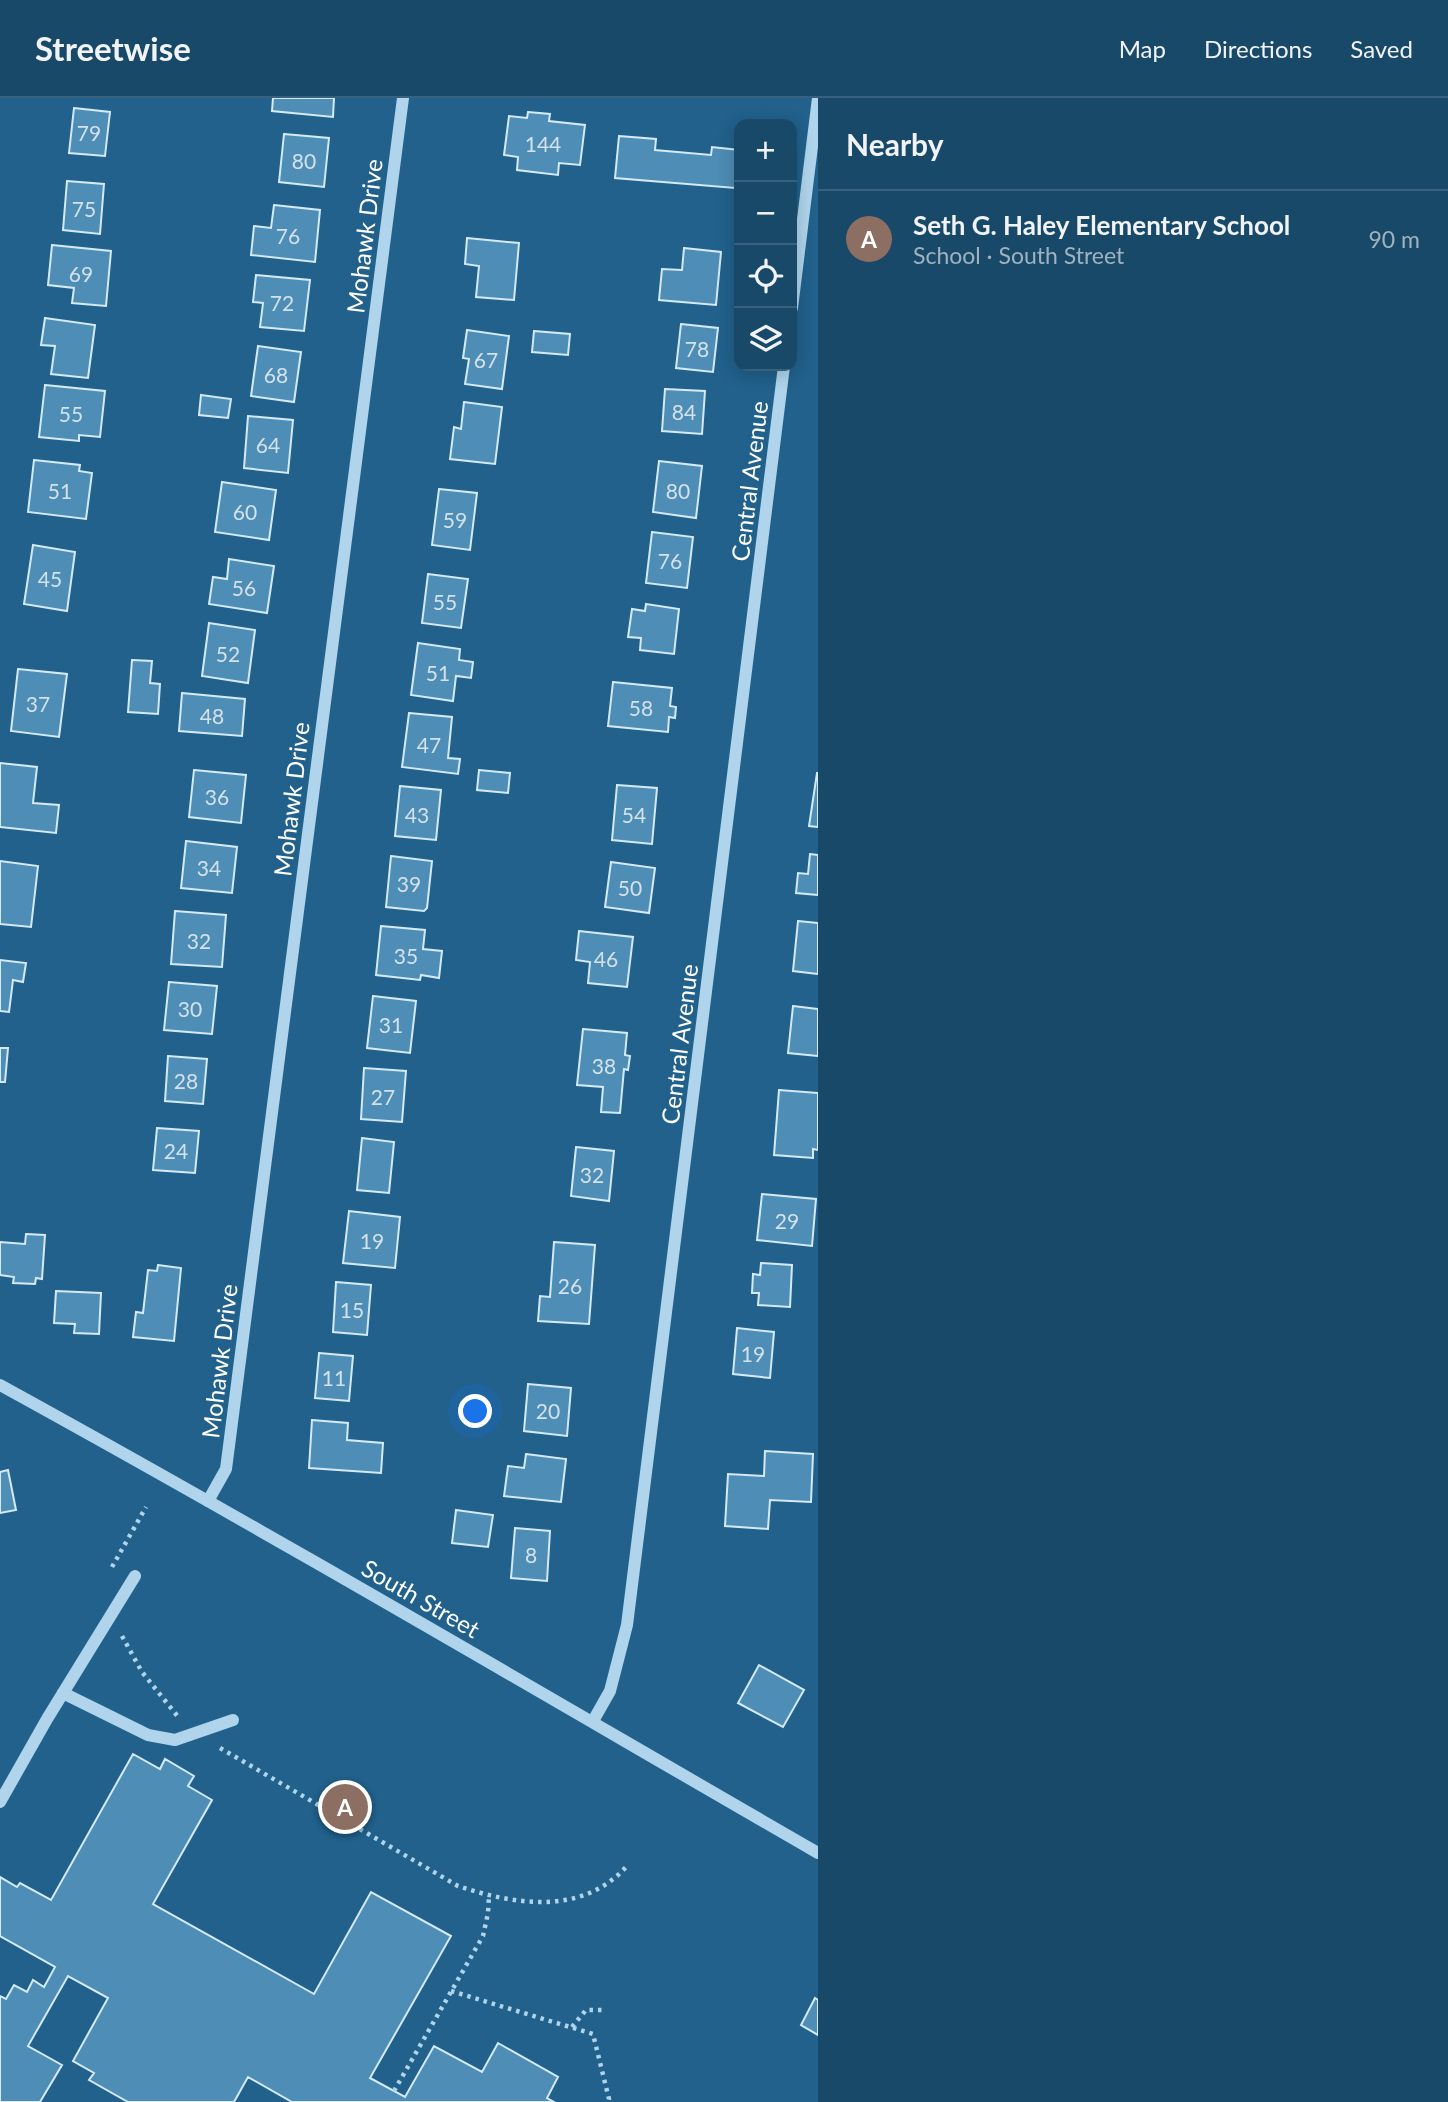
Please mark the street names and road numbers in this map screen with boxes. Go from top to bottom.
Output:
street label: Mohawk Drive [340,157,388,315]
street label: Central Avenue [725,399,773,563]
street label: Mohawk Drive [267,720,315,878]
street label: Central Avenue [655,962,703,1126]
street label: Mohawk Drive [195,1282,243,1440]
street label: South Street [357,1553,485,1644]

